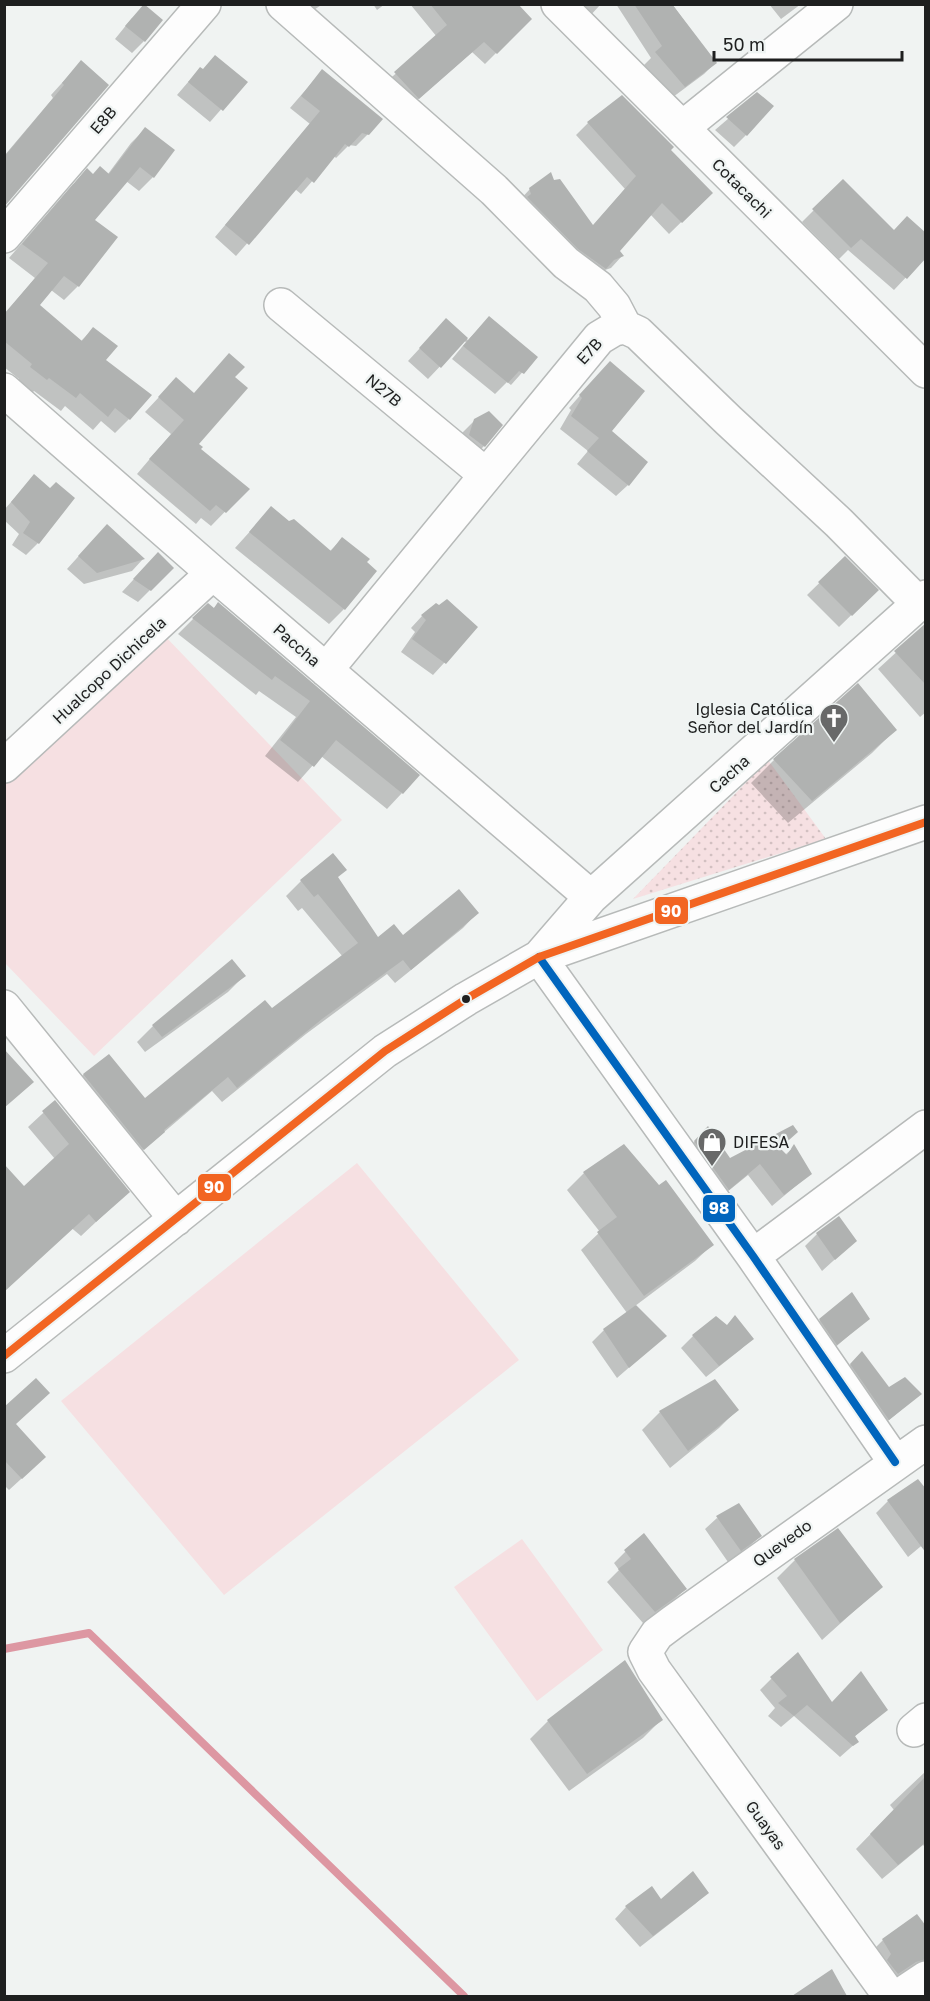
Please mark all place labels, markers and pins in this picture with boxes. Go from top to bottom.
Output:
place label: Iglesia Católica Señor del Jardín [688,699,813,737]
church icon: Iglesia Católica Señor del Jardín [818,702,850,744]
unlabelled marker [460,993,472,1005]
shop icon: DIFESA [696,1126,728,1168]
place label: DIFESA [733,1132,790,1152]

